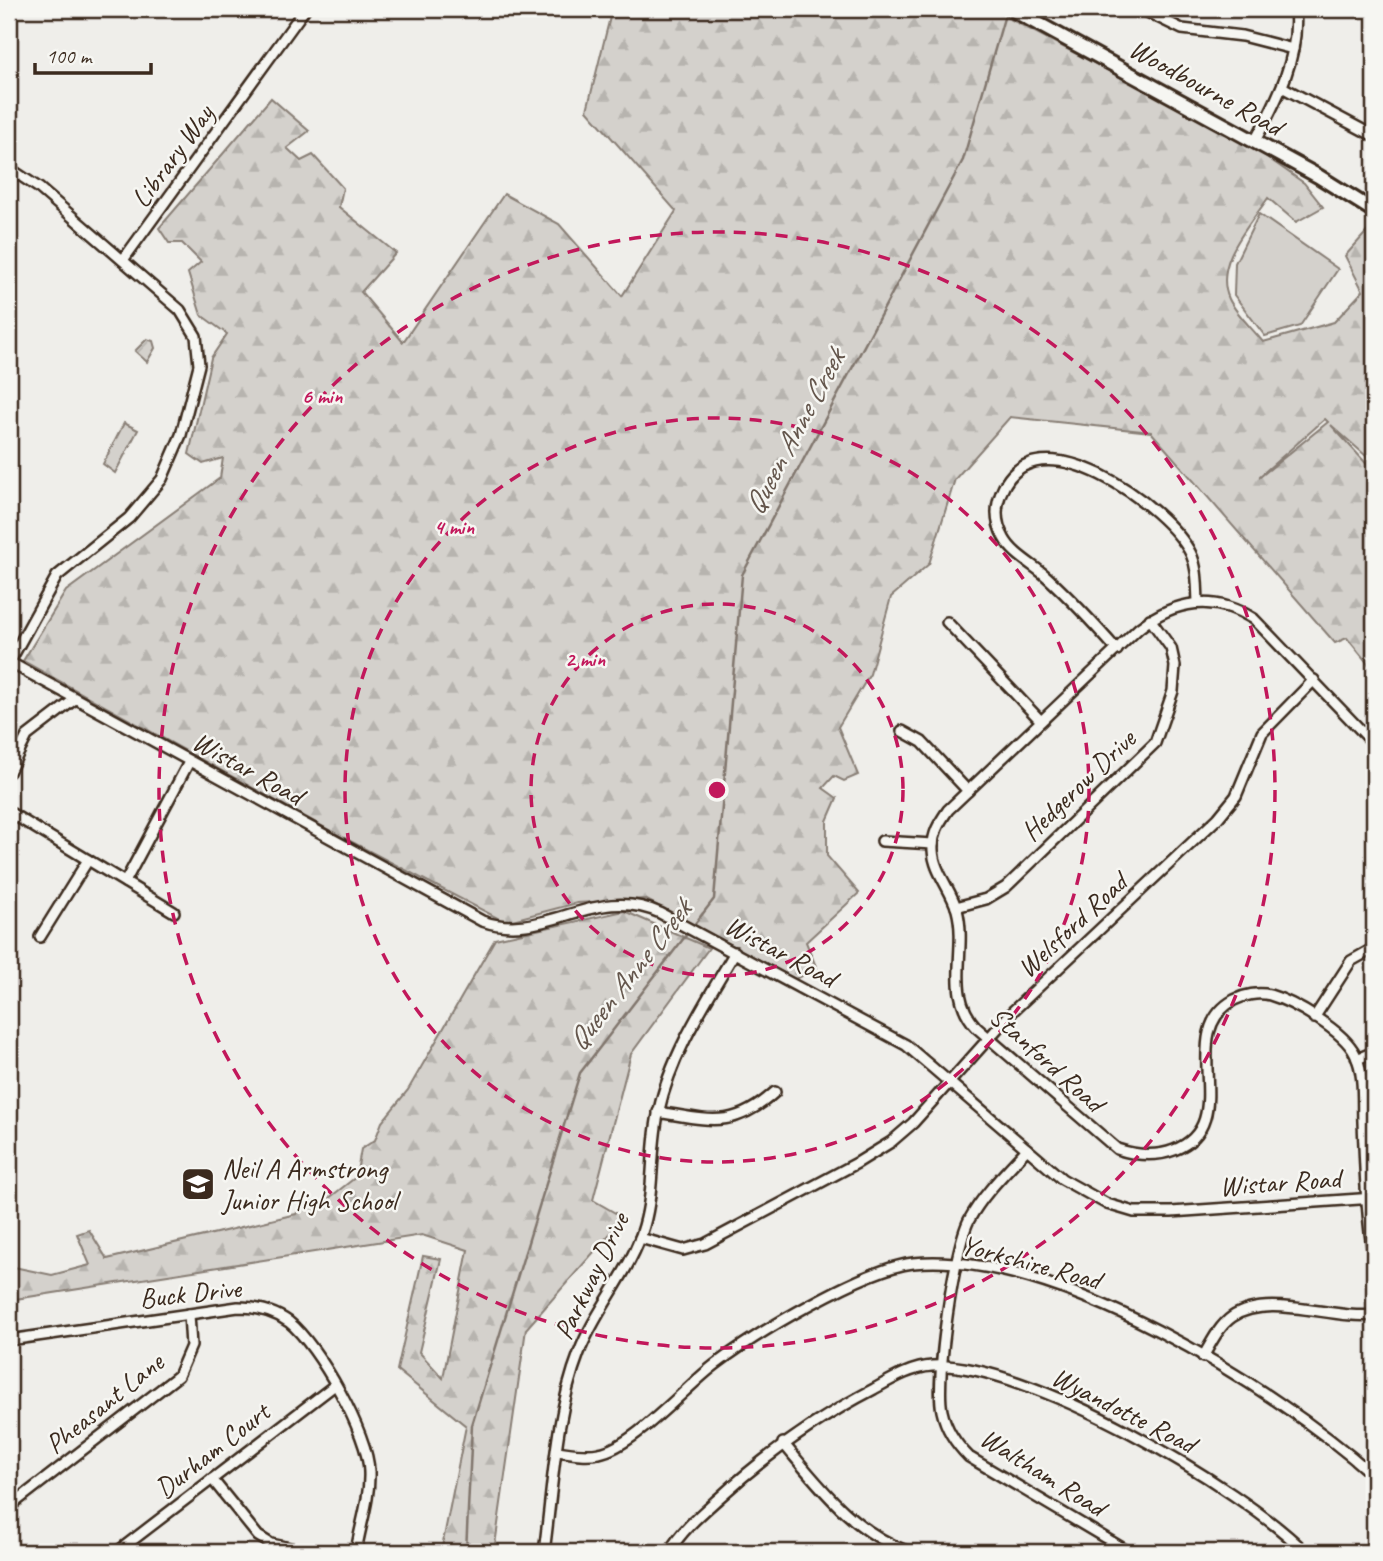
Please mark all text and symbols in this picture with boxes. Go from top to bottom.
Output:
street label: Woodbourne Road [1123,31,1292,145]
scale bar [35,32,150,76]
text: 100 m [46,43,93,69]
street label: Library Way [123,96,222,214]
water label: Queen Anne Creek [735,339,856,521]
text: 6 min [302,383,343,409]
text: 4 min [434,514,474,540]
text: 2 min [565,646,605,672]
street label: Hedgerow Drive [1013,720,1144,848]
street label: Wistar Road [187,723,313,815]
centre of rings [705,778,729,802]
street label: Welsford Road [1010,862,1137,985]
water label: Queen Anne Creek [558,888,703,1058]
street label: Wistar Road [719,907,846,997]
street label: Stanford Road [983,998,1114,1122]
place label: Neil A Armstrong Junior High School [220,1151,402,1218]
street label: Wistar Road [1218,1160,1346,1204]
school or university icon: Neil A Armstrong Junior High School [179,1165,217,1203]
street label: Parkway Drive [545,1205,637,1345]
street label: Yorkshire Road [957,1227,1109,1298]
street label: Buck Drive [138,1270,244,1316]
street label: Pheasant Lane [38,1343,172,1461]
street label: Wyandotte Road [1046,1359,1205,1463]
street label: Durham Court [148,1393,278,1506]
street label: Waltham Road [974,1420,1115,1526]

